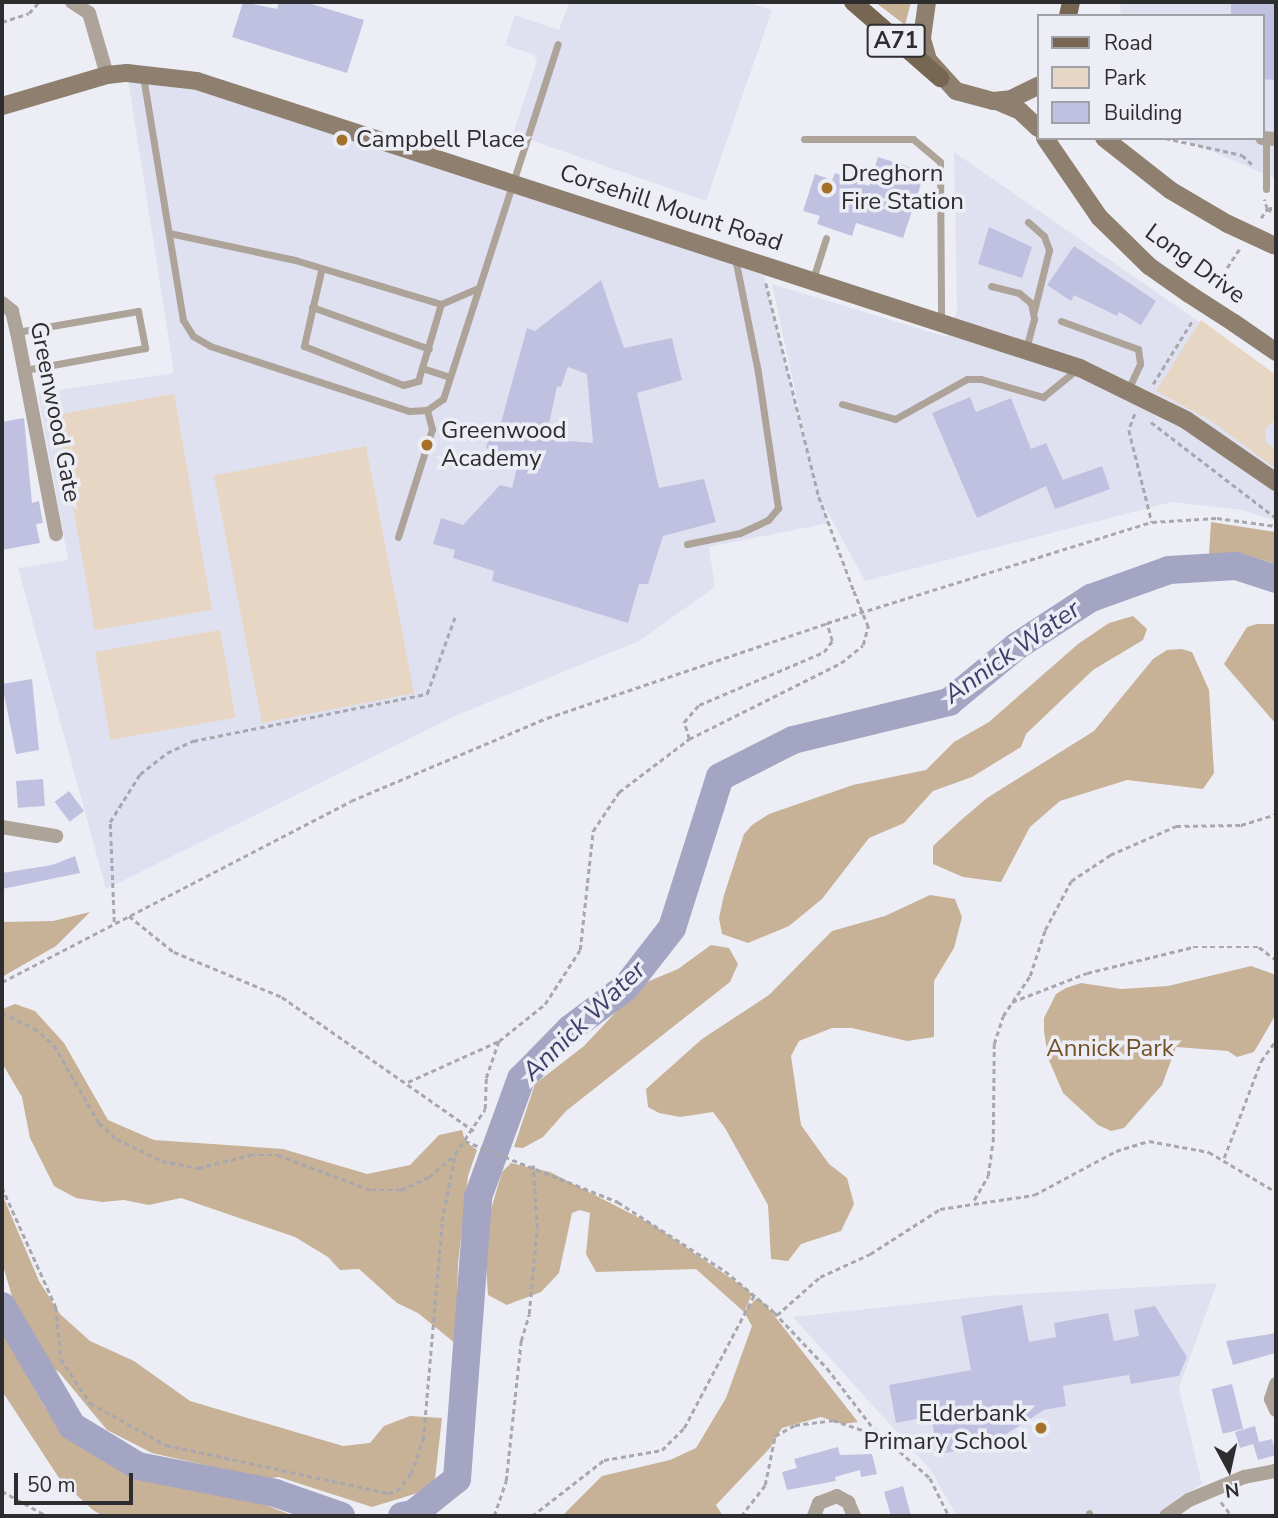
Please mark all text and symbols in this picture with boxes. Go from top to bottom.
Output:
legend [1036,14,1264,140]
road number: A71 [866,22,926,60]
text: Road [1104,29,1153,57]
text: Park [1104,64,1146,92]
text: Building [1104,99,1182,127]
place label: Campbell Place [356,126,525,154]
marker: Campbell Place [334,132,350,148]
street label: Corsehill Mount Road [556,158,786,258]
place label: Dreghorn Fire Station [841,160,964,216]
marker: Dreghorn Fire Station [819,180,835,196]
street label: Long Drive [1139,218,1251,310]
street label: Greenwood Gate [23,319,87,505]
place label: Greenwood Academy [441,417,567,473]
marker: Greenwood Academy [419,437,435,453]
water label: Annick Water [938,594,1086,710]
water label: Annick Water [516,954,652,1088]
park label: Annick Park [1046,1035,1174,1063]
place label: Elderbank Primary School [864,1400,1027,1456]
marker: Elderbank Primary School [1033,1420,1049,1436]
north arrow [1194,1434,1264,1504]
scale bar [18,1458,136,1502]
text: 50 m [27,1471,76,1499]
text: N [1223,1476,1241,1504]

